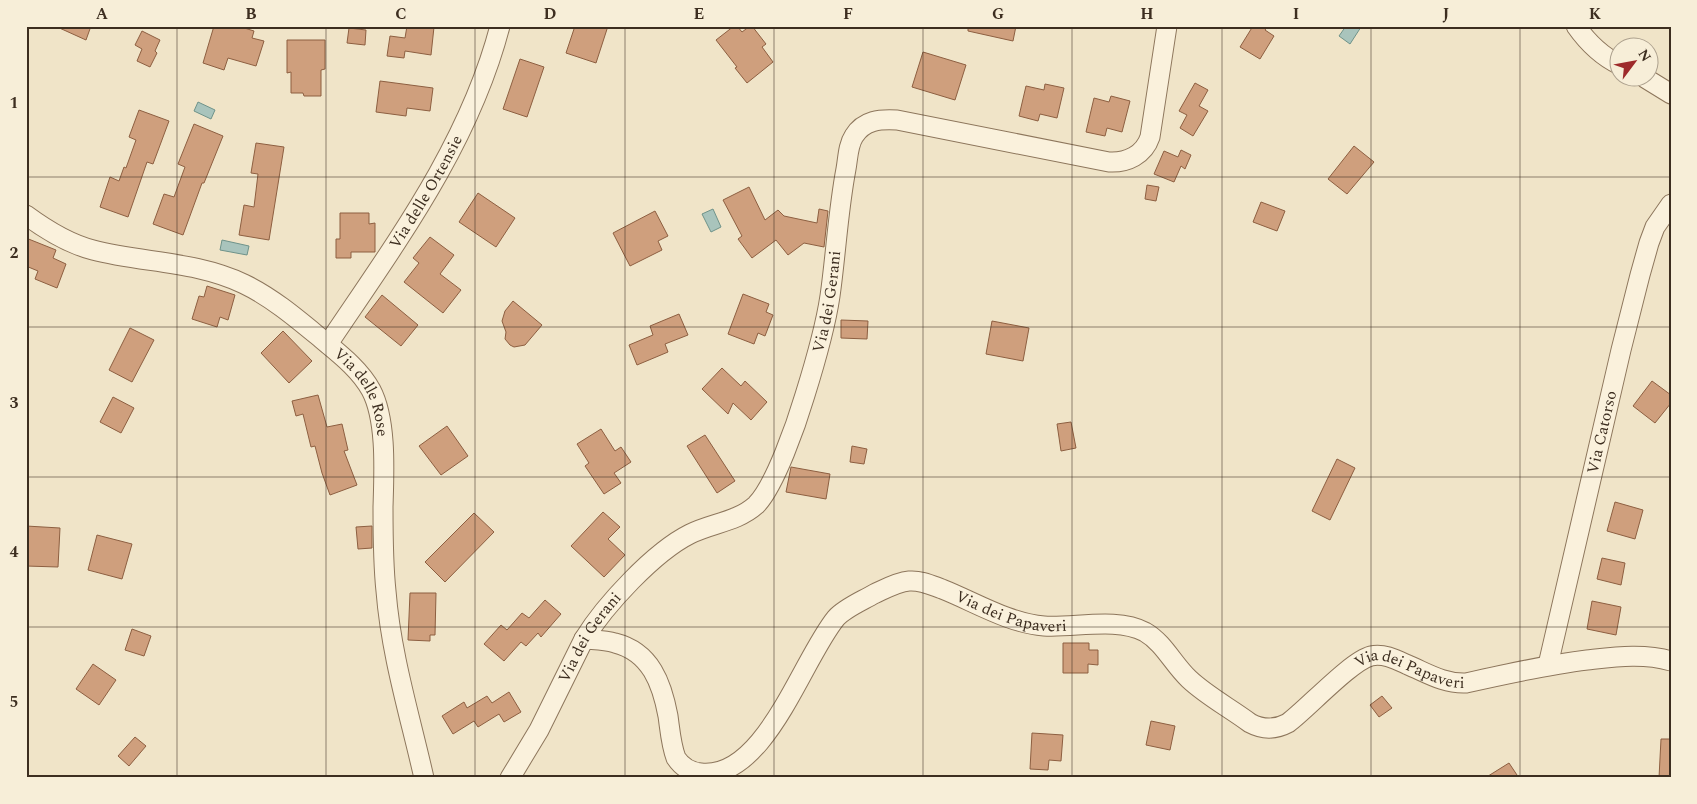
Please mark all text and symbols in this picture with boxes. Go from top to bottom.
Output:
text: A [96,2,109,26]
text: B [245,2,257,26]
text: C [395,2,407,26]
text: D [544,2,557,26]
text: E [694,2,704,26]
text: F [843,2,853,26]
text: G [992,2,1004,26]
text: H [1140,2,1154,26]
text: I [1293,2,1299,26]
text: J [1443,2,1450,26]
text: K [1589,2,1602,26]
north arrow [1610,38,1660,88]
text: N [1633,45,1657,66]
text: 1 [10,91,18,115]
street label: Via delle Ortensie [383,131,469,254]
text: 2 [10,241,19,265]
street label: Via dei Gerani [806,250,847,355]
street label: Via delle Rose [328,342,395,438]
street label: Via Catorso [1581,388,1623,476]
text: 3 [10,391,19,415]
text: 4 [10,540,19,564]
street label: Via dei Papaveri [952,584,1067,638]
street label: Via dei Gerani [552,587,627,687]
street label: Via dei Papaveri [1350,643,1465,695]
text: 5 [10,690,18,714]

